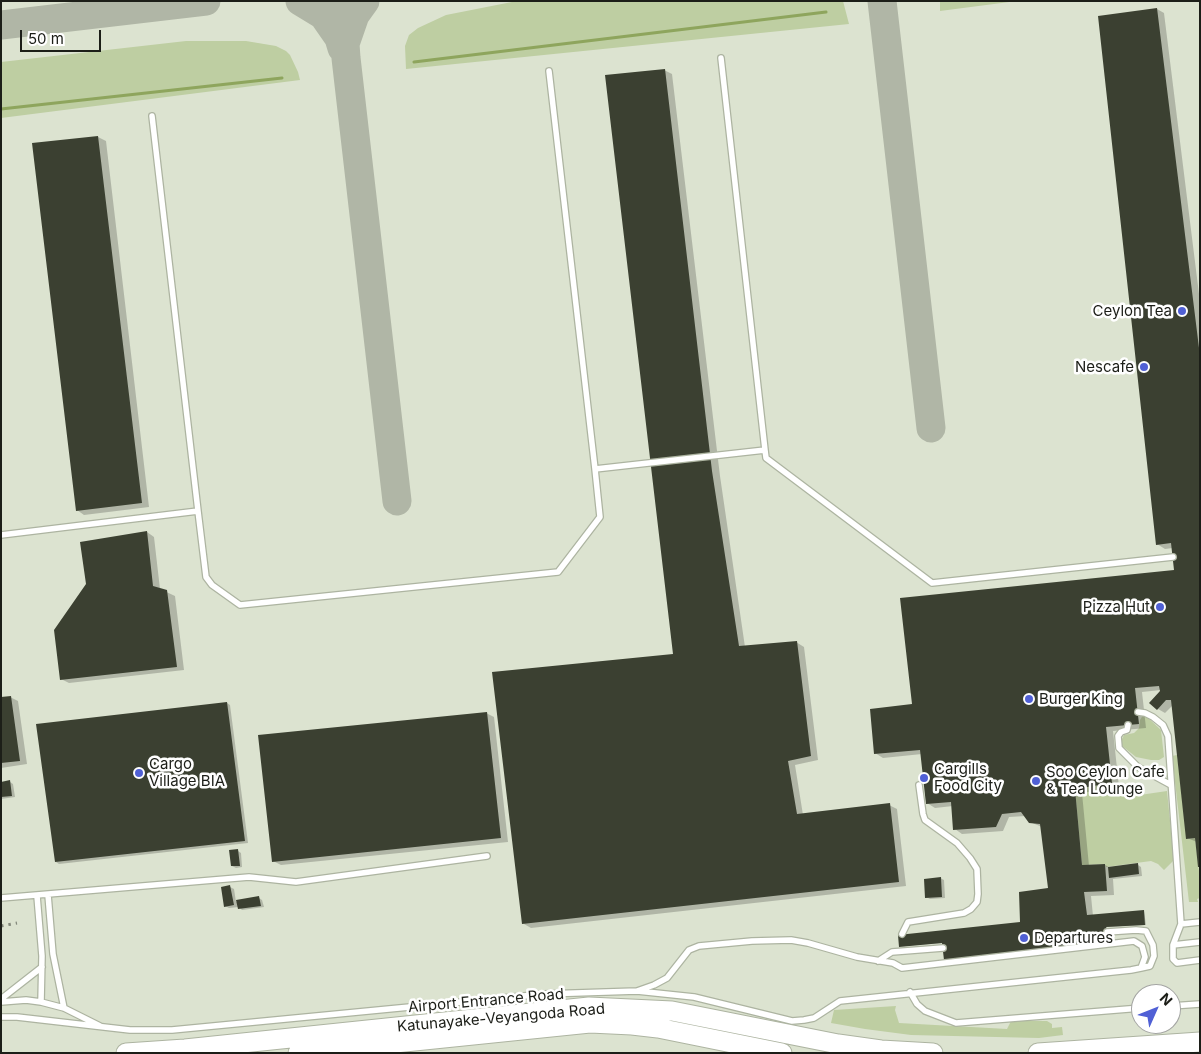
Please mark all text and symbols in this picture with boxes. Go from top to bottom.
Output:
scale bar [22,20,104,52]
text: 50 m [28,29,64,48]
place label: Ceylon Tea [1093,302,1172,320]
marker: Ceylon Tea [1176,305,1188,317]
place label: Nescafe [1075,358,1134,376]
marker: Nescafe [1138,361,1150,373]
place label: Pizza Hut [1083,598,1150,616]
marker: Pizza Hut [1154,601,1166,613]
place label: Burger King [1039,690,1123,708]
marker: Burger King [1023,693,1035,705]
place label: Cargo Village BIA [149,755,225,790]
place label: Cargills Food City [934,760,1002,795]
place label: Soo Ceylon Cafe & Tea Lounge [1046,763,1165,798]
marker: Cargo Village BIA [133,767,145,779]
marker: Cargills Food City [918,772,930,784]
marker: Soo Ceylon Cafe & Tea Lounge [1030,775,1042,787]
place label: Departures [1034,929,1113,947]
marker: Departures [1018,932,1030,944]
north arrow [1131,984,1181,1034]
street label: Airport Entrance Road [407,985,565,1017]
text: N [1157,989,1176,1009]
street label: Katunayake-Veyangoda Road [396,1000,606,1036]

